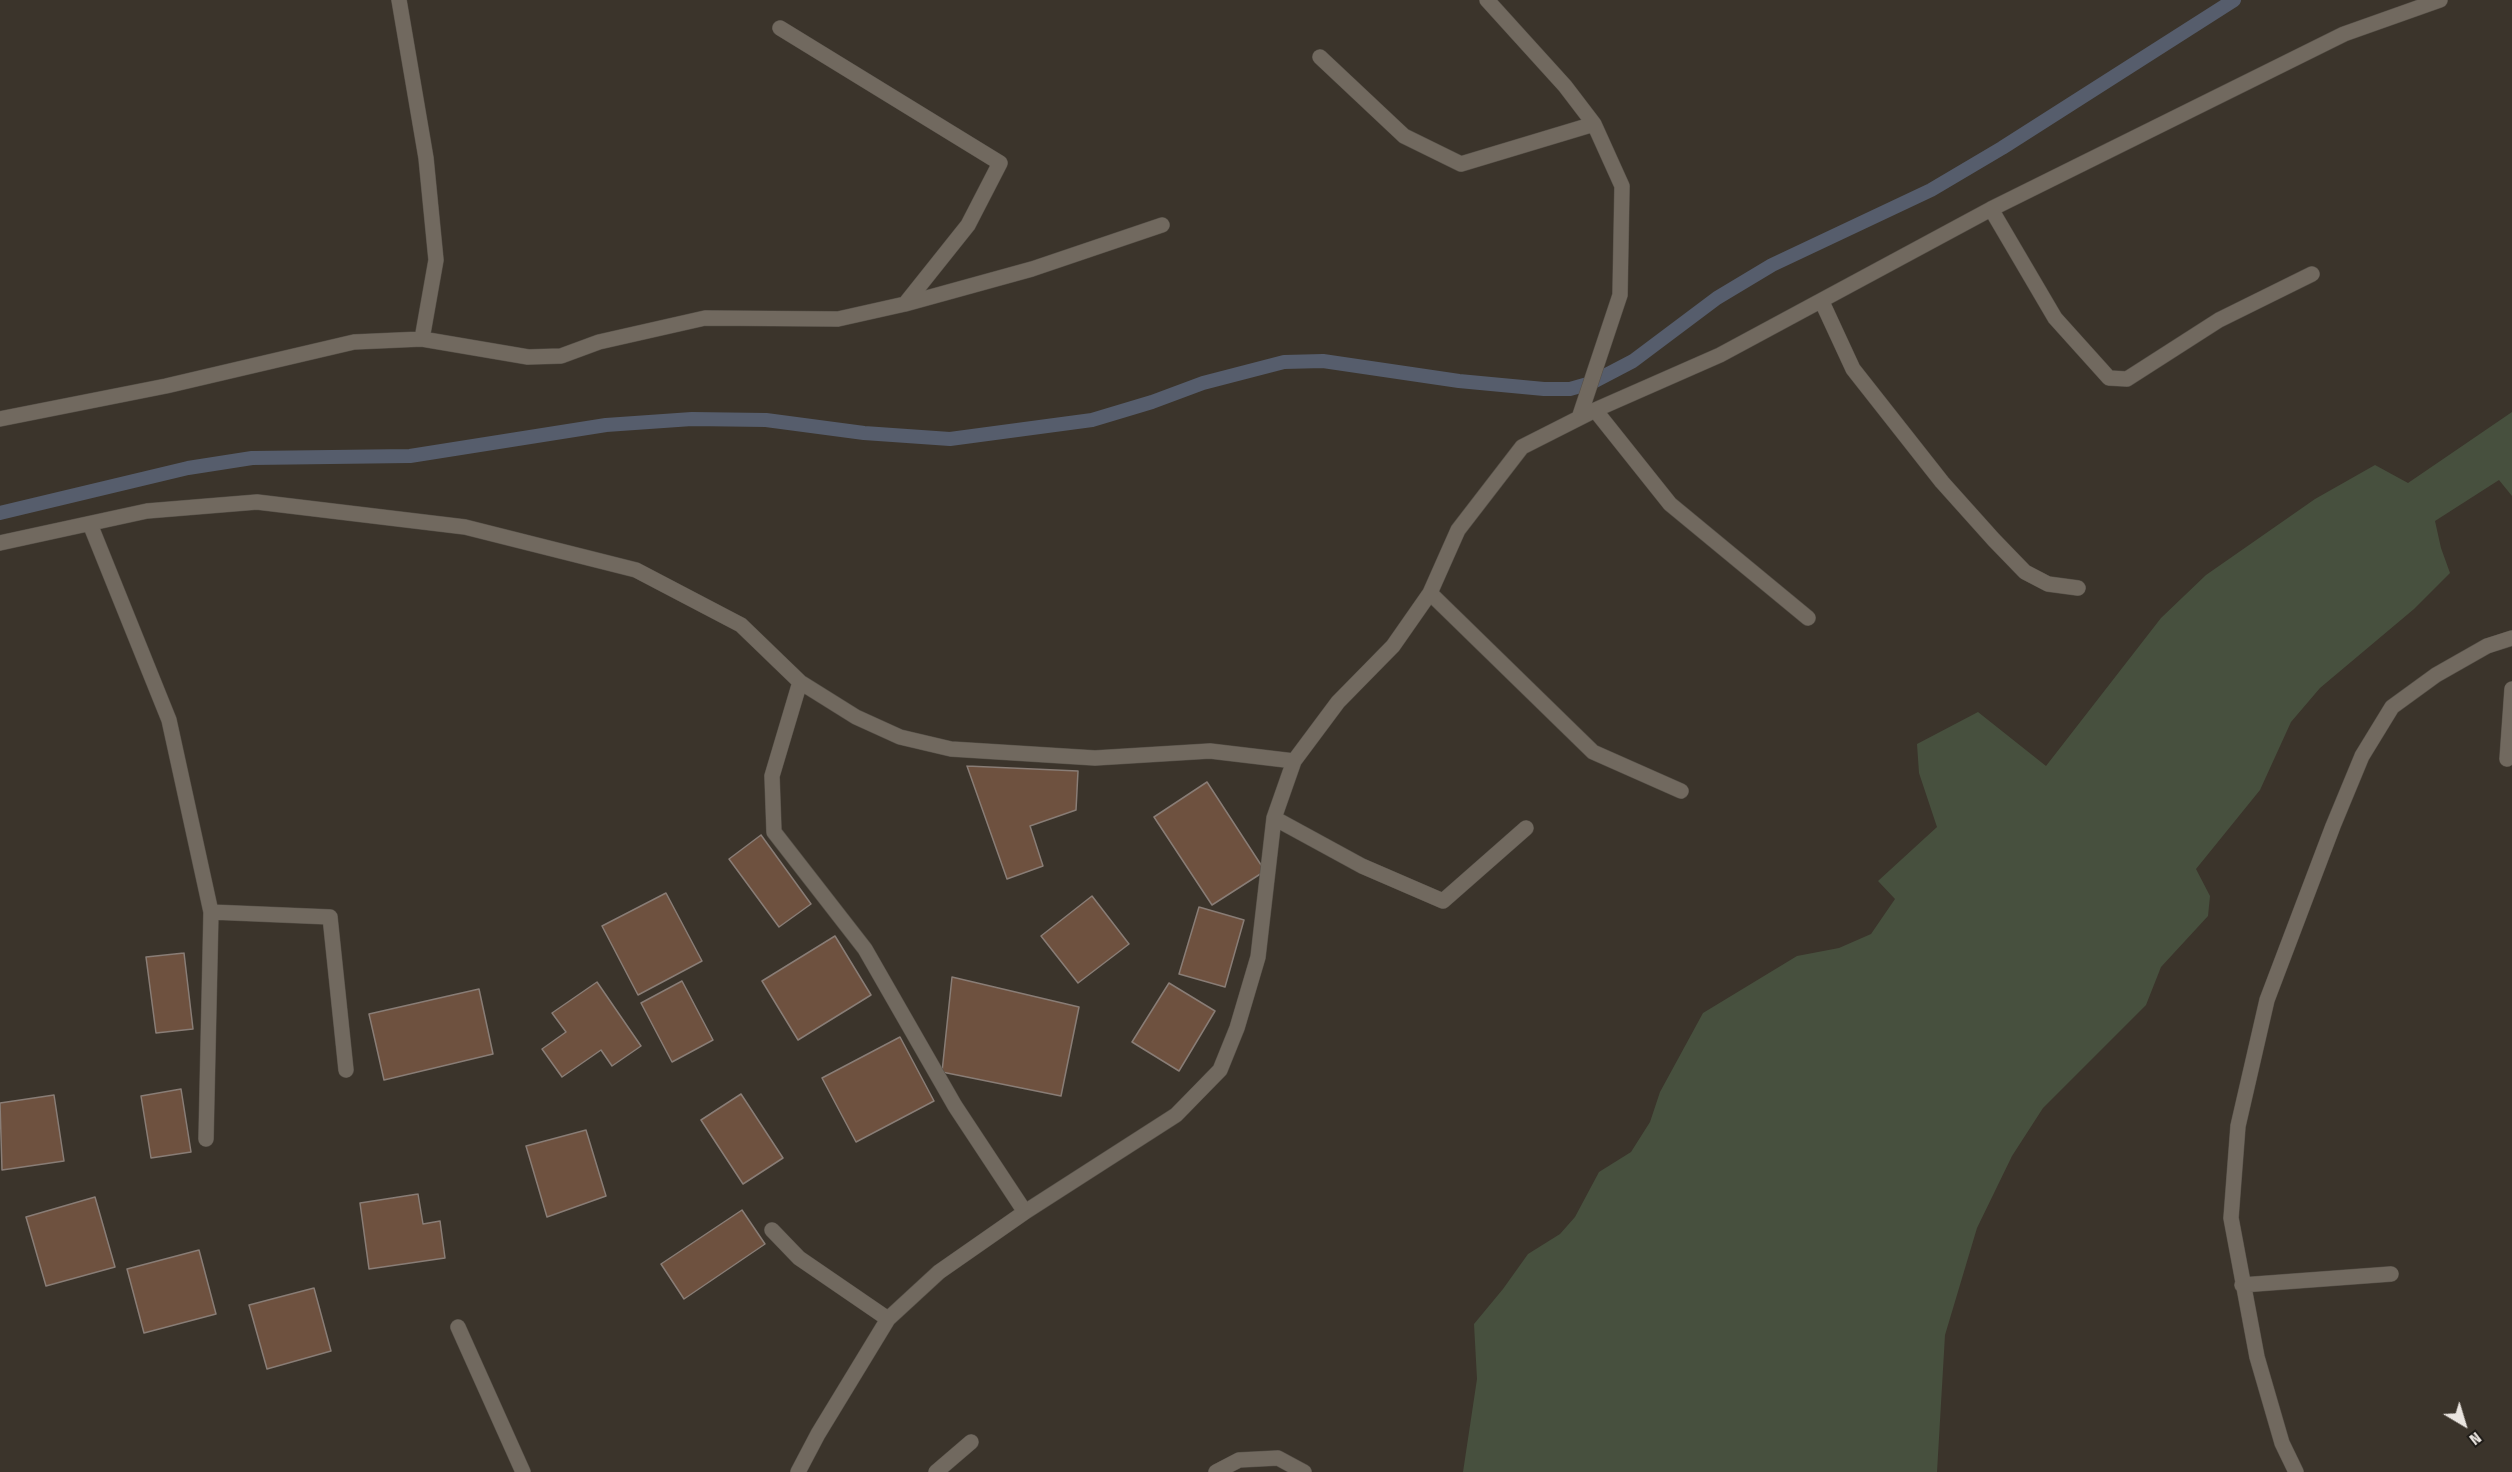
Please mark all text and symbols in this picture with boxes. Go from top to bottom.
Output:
north arrow [2434,1394,2494,1454]
text: N [2466,1428,2485,1449]

